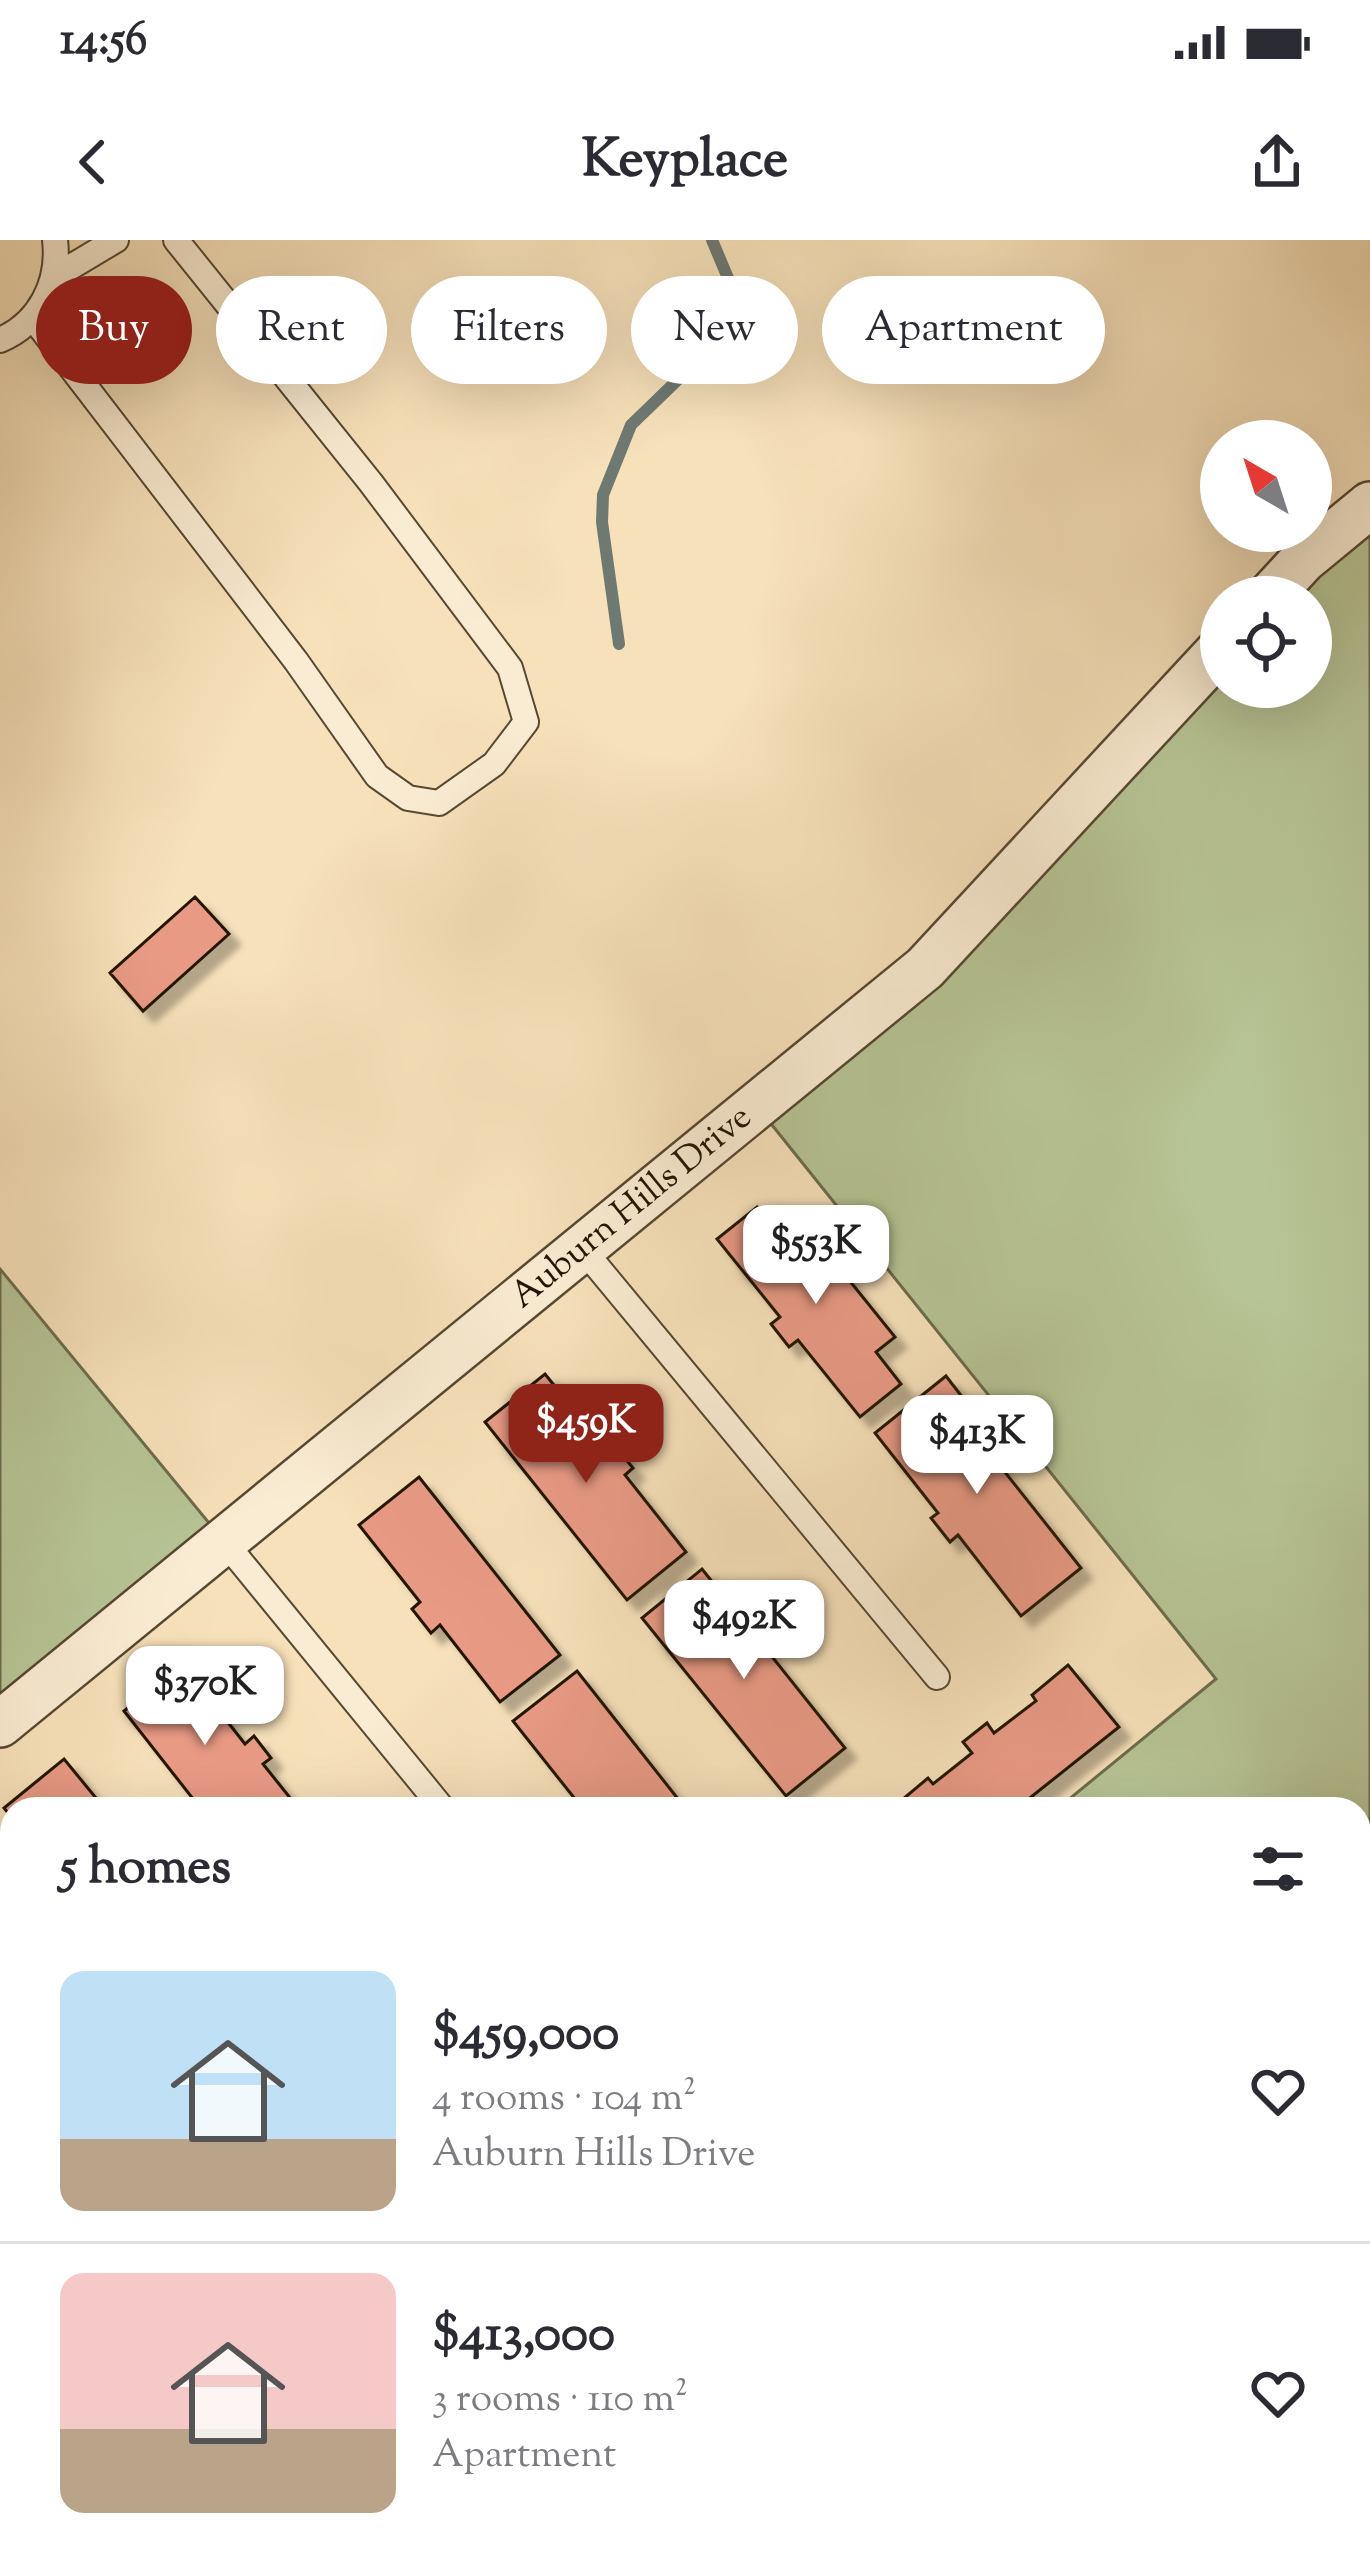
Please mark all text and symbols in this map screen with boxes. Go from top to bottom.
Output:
text: 14:56 [60,10,147,75]
text: Keyplace [582,123,788,201]
icon: back [60,129,126,195]
icon: share [1244,129,1310,195]
chip: Buy [36,276,192,384]
chip: Rent [216,276,387,384]
chip: Filters [411,276,607,384]
chip: New [631,276,798,384]
chip: Apartment [822,276,1105,384]
north arrow [1200,420,1332,552]
map controls [1200,420,1332,708]
button: locate [1200,576,1332,708]
street label: Auburn Hills Drive [500,1093,764,1322]
pin: $553K [732,1205,900,1307]
text: $553K [770,1216,862,1272]
pin: $459K [502,1384,670,1486]
text: $459K [536,1395,636,1451]
pin: $413K [893,1395,1061,1497]
text: $413K [928,1406,1026,1462]
pin: $492K [660,1580,828,1682]
text: $492K [691,1591,797,1647]
pin: $370K [121,1646,289,1748]
text: $370K [153,1657,257,1713]
text: 5 homes [60,1833,231,1906]
icon: filters [1245,1836,1311,1902]
text: $459,000 [432,1999,619,2072]
icon: home [156,2019,300,2163]
icon: heart [1245,2058,1311,2124]
text: 4 rooms · 104 m² [432,2072,696,2128]
text: Auburn Hills Drive [432,2128,755,2184]
text: $413,000 [432,2300,615,2373]
icon: home [156,2321,300,2465]
icon: heart [1245,2360,1311,2426]
text: 3 rooms · 110 m² [432,2373,688,2429]
text: Apartment [432,2429,616,2485]

